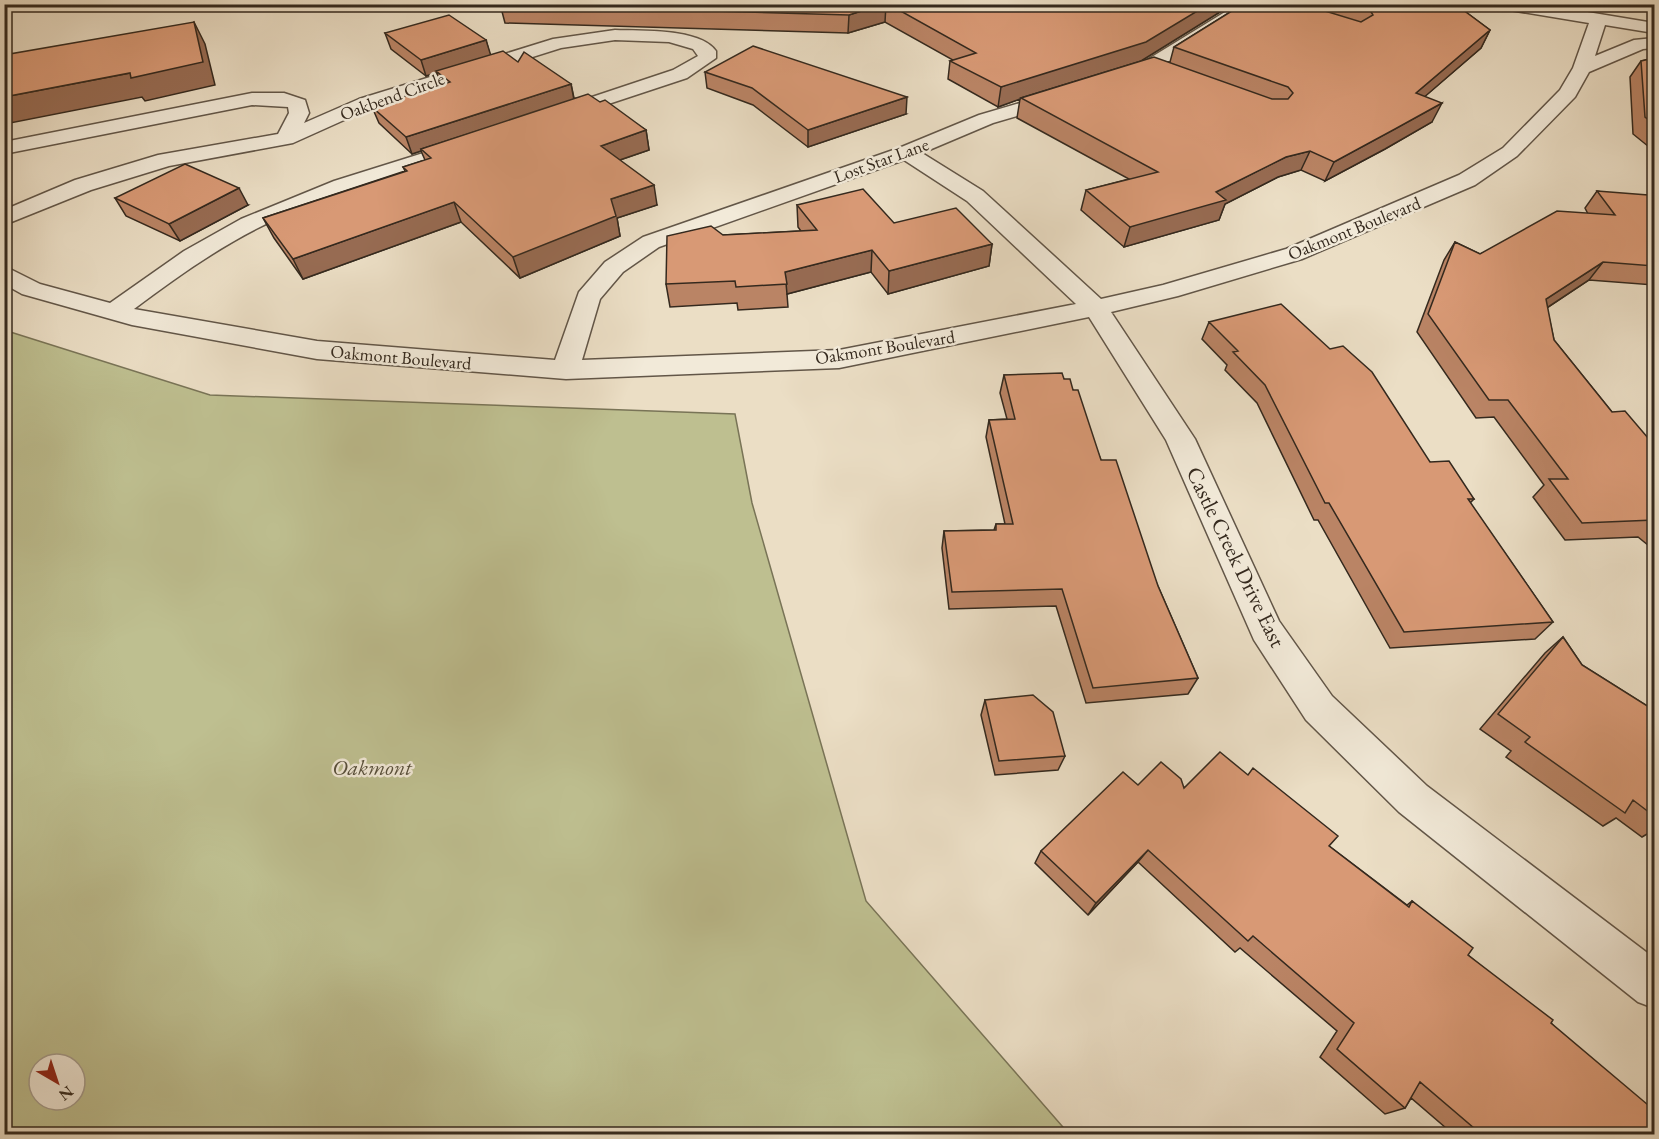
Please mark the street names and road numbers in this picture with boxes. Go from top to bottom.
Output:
street label: Oakbend Circle [337,66,447,126]
street label: Lost Star Lane [830,132,932,188]
street label: Oakmont Boulevard [1284,191,1425,265]
street label: Oakmont Boulevard [813,324,957,369]
street label: Oakmont Boulevard [330,339,473,375]
street label: Castle Creek Drive East [1180,462,1292,652]

